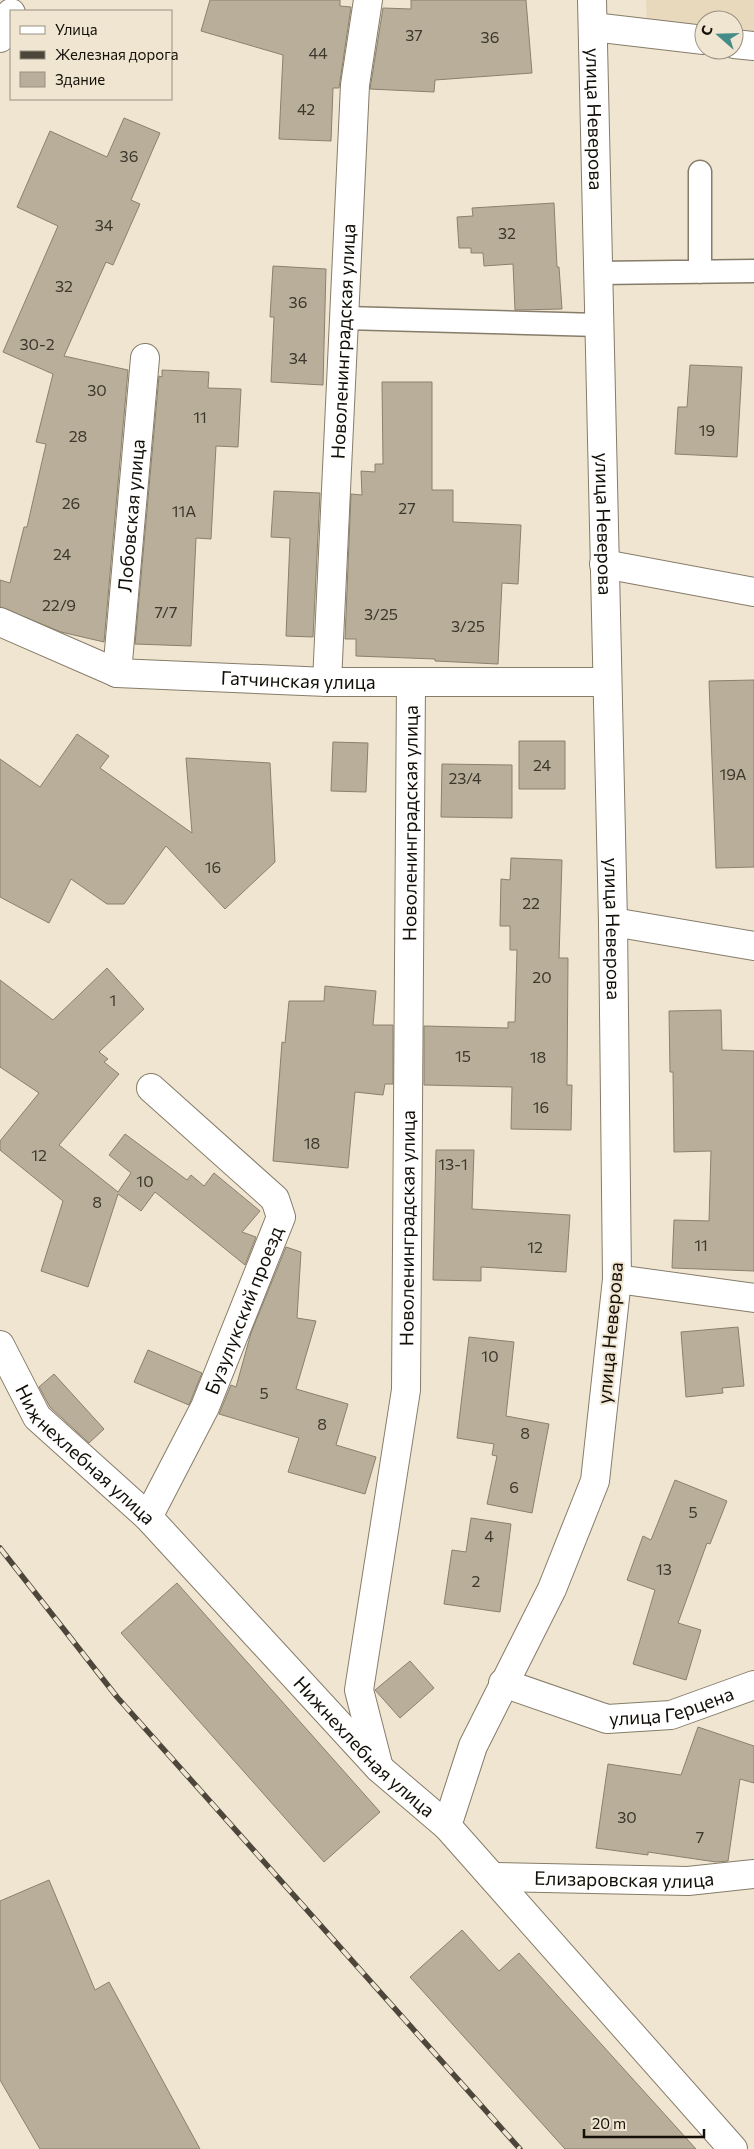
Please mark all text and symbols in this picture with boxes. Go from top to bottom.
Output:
legend [10,10,172,100]
north arrow [694,10,744,60]
text: Улица [55,20,97,38]
text: С [697,23,716,38]
house number: 37 [405,25,423,44]
house number: 36 [481,27,499,46]
house number: 44 [308,43,328,62]
text: Железная дорога [55,45,179,63]
street label: улица Неверова [582,47,608,190]
text: Здание [55,70,105,88]
house number: 42 [297,99,315,118]
house number: 36 [120,146,138,165]
house number: 34 [95,215,114,234]
street label: Новоленинградская улица [325,223,359,460]
house number: 32 [498,223,516,242]
house number: 32 [55,276,73,295]
house number: 36 [289,292,307,311]
house number: 30-2 [19,334,55,353]
house number: 34 [289,348,308,367]
house number: 30 [87,380,107,399]
house number: 11 [193,407,207,426]
house number: 19 [699,420,715,439]
house number: 28 [69,426,87,445]
street label: Лобовская улица [112,438,149,593]
street label: улица Неверова [591,452,618,595]
house number: 26 [62,493,80,512]
house number: 27 [398,498,416,517]
house number: 11А [172,501,196,520]
house number: 24 [53,544,71,563]
house number: 22/9 [42,595,76,614]
house number: 7/7 [155,602,177,621]
house number: 3/25 [364,604,398,623]
house number: 3/25 [451,616,485,635]
street label: Гатчинская улица [220,665,376,693]
street label: Новоленинградская улица [397,705,422,941]
house number: 24 [533,755,551,774]
house number: 19А [719,764,747,783]
house number: 23/4 [448,768,482,787]
house number: 16 [205,857,221,876]
street label: улица Неверова [601,857,626,1000]
house number: 22 [522,893,540,912]
house number: 20 [532,967,552,986]
house number: 1 [110,990,116,1009]
house number: 15 [455,1046,471,1065]
house number: 18 [530,1047,546,1066]
house number: 16 [533,1097,549,1116]
street label: Новоленинградская улица [394,1110,419,1346]
house number: 18 [304,1133,320,1152]
house number: 12 [31,1145,47,1164]
house number: 13-1 [438,1154,468,1173]
house number: 10 [136,1171,154,1190]
house number: 8 [92,1192,102,1211]
street label: Бузулукский проезд [199,1223,287,1397]
house number: 11 [694,1235,708,1254]
house number: 12 [527,1237,543,1256]
street label: улица Неверова [592,1261,627,1405]
house number: 10 [481,1346,499,1365]
street label: Нижнехлебная улица [11,1380,161,1529]
house number: 5 [259,1383,269,1402]
house number: 8 [317,1414,327,1433]
house number: 8 [520,1423,530,1442]
house number: 6 [509,1477,519,1496]
house number: 5 [688,1502,698,1521]
house number: 4 [484,1526,494,1545]
house number: 13 [656,1559,672,1578]
house number: 2 [472,1571,481,1590]
street label: Нижнехлебная улица [289,1671,440,1822]
street label: улица Герцена [608,1681,737,1730]
house number: 30 [617,1807,637,1826]
house number: 7 [696,1827,704,1846]
street label: Елизаровская улица [534,1866,715,1892]
scale bar [584,2106,704,2138]
text: 20 m [592,2114,626,2132]

